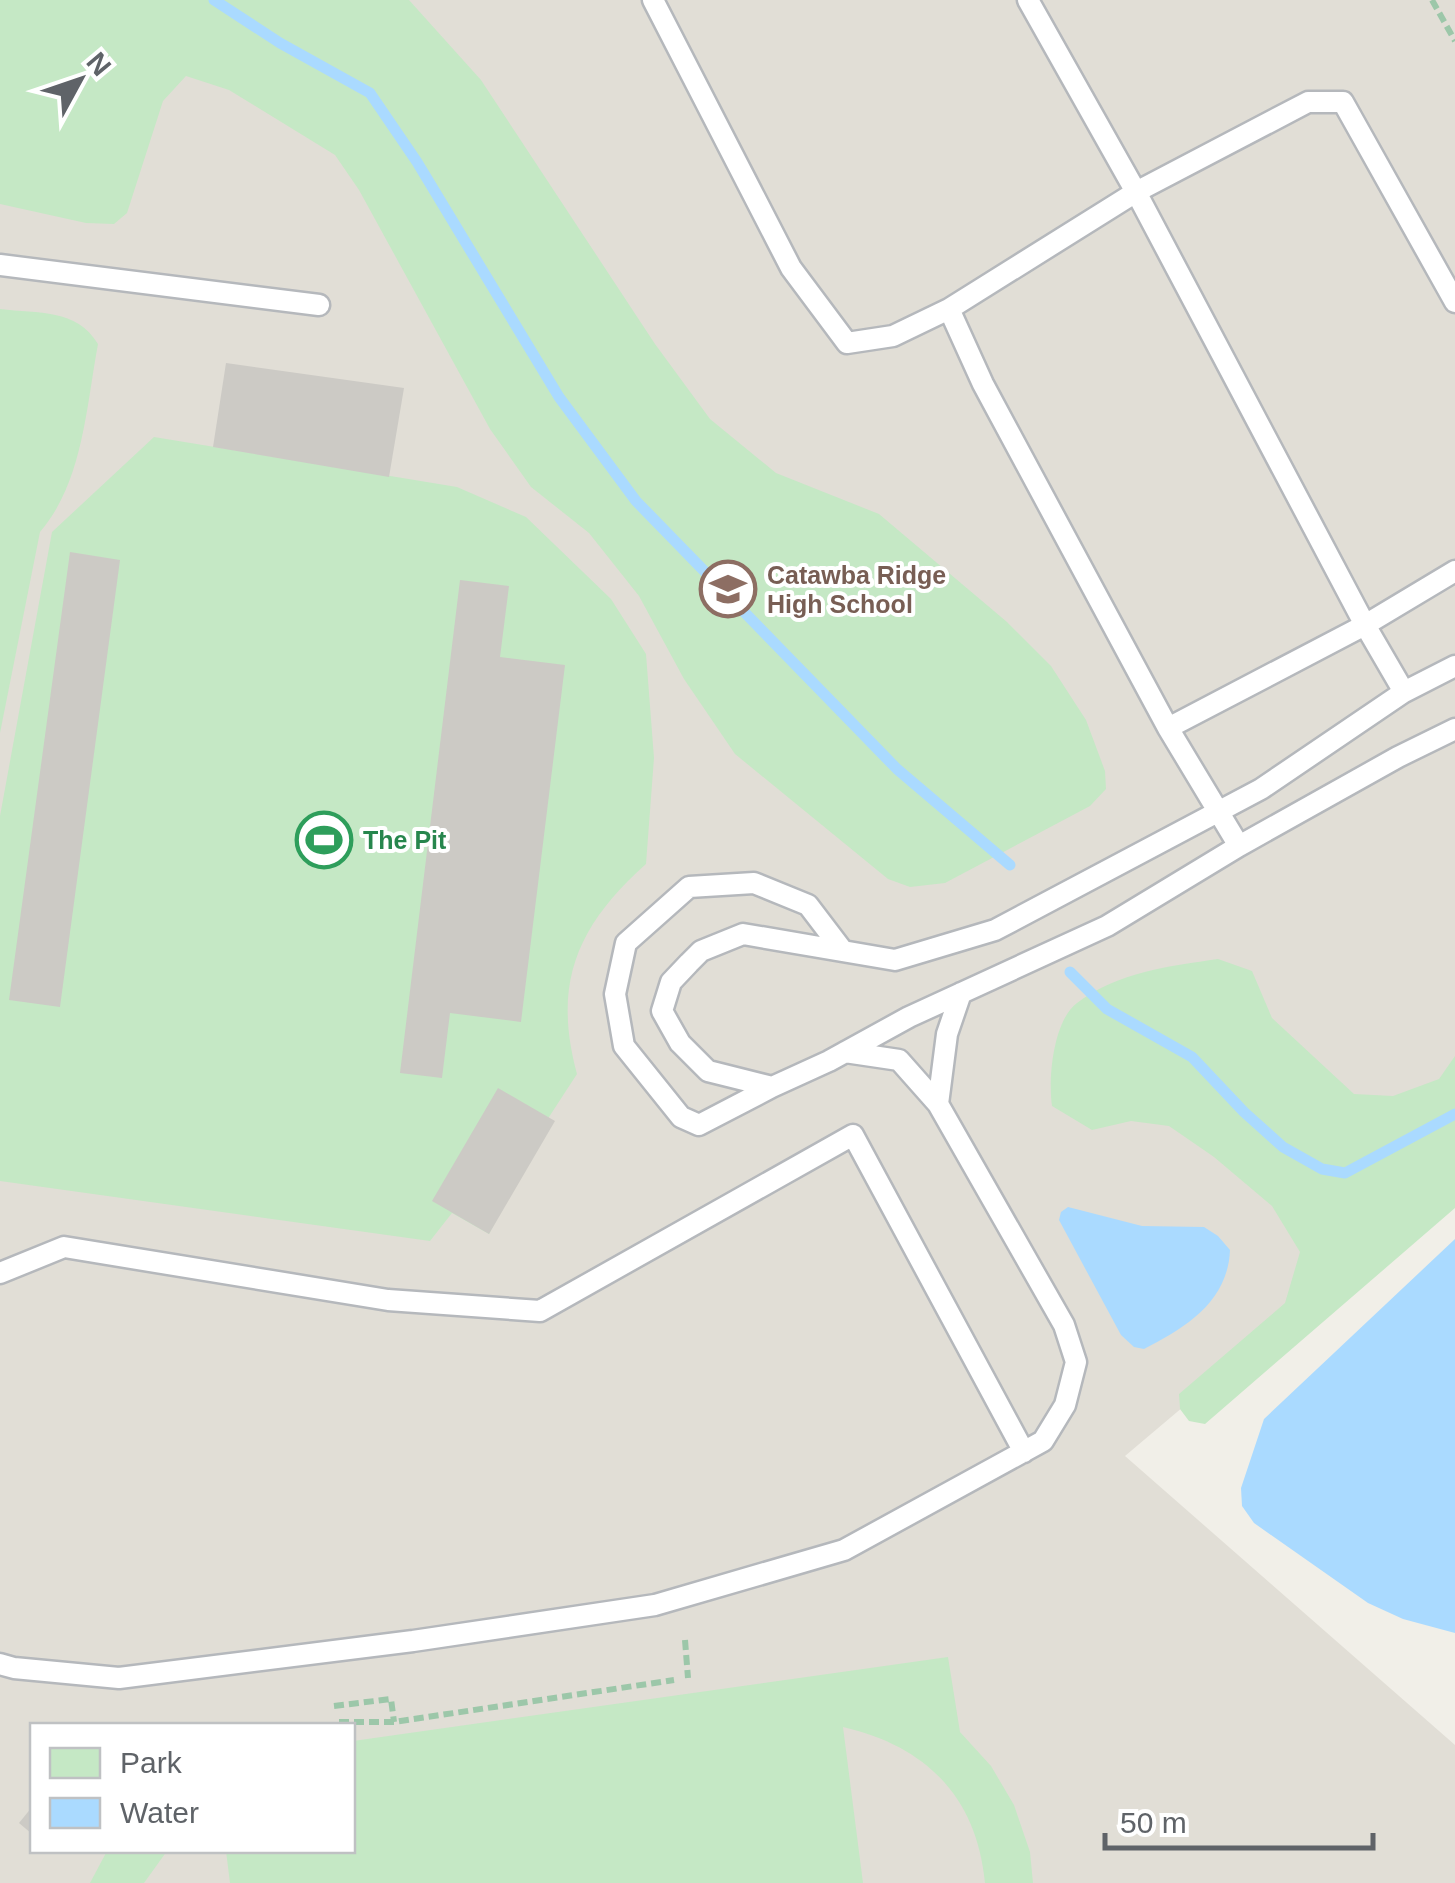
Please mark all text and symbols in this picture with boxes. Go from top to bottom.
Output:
north arrow [30,30,130,130]
text: N [80,47,117,82]
school or university icon: Catawba Ridge High School [698,559,758,619]
place label: Catawba Ridge High School [767,561,946,618]
sports icon: The Pit [294,810,354,870]
place label: The Pit [363,826,447,854]
legend [30,1723,355,1853]
text: Park [120,1746,183,1779]
scale bar [1105,1788,1372,1850]
text: Water [120,1796,199,1829]
text: 50 m [1120,1806,1187,1839]

